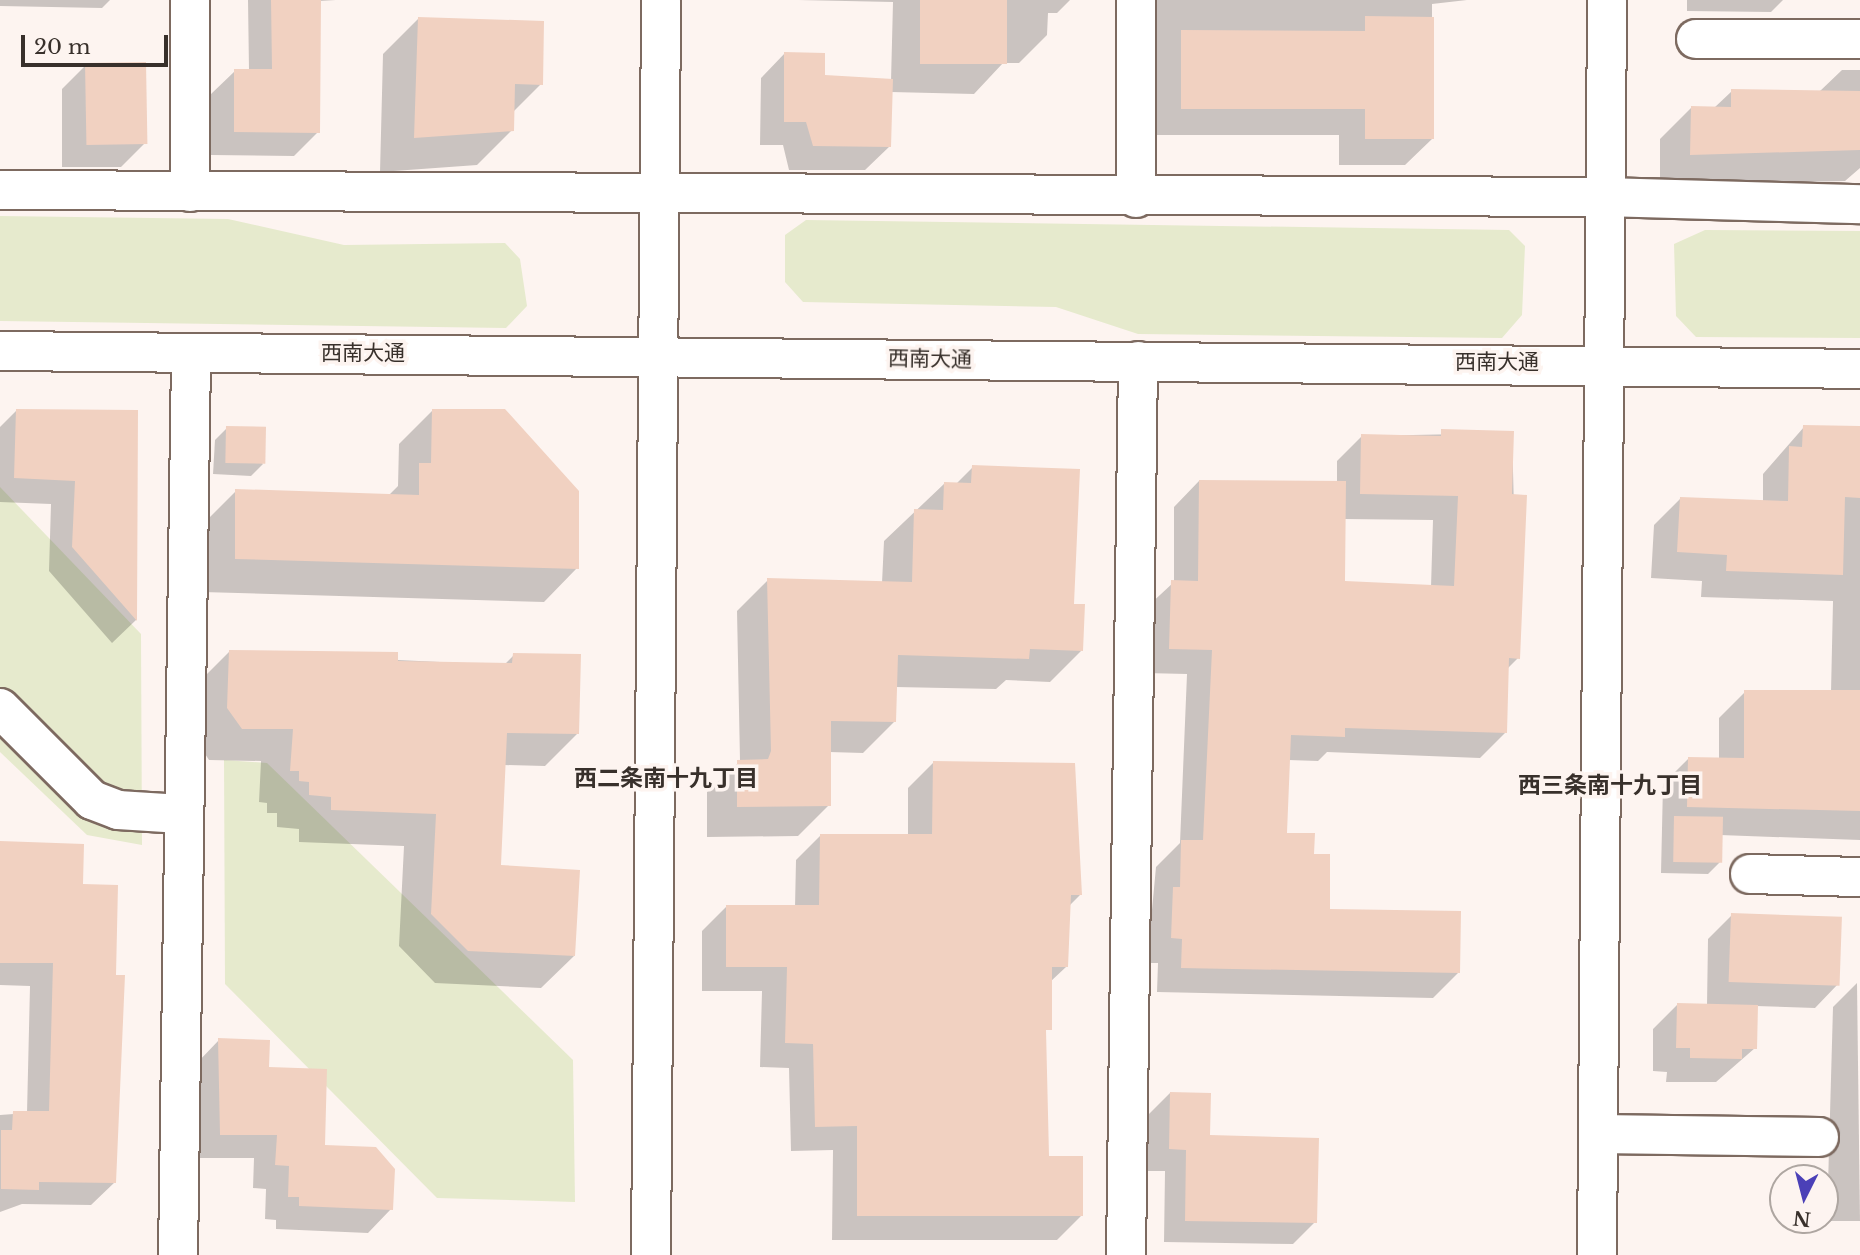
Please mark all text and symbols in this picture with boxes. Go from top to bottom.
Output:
scale bar [24,21,172,65]
text: 20 m [34,34,91,60]
street label: 西南大通 [321,340,405,366]
street label: 西南大通 [888,346,972,372]
street label: 西南大通 [1455,349,1539,375]
district label: 西二条南十九丁目 [574,764,758,792]
district label: 西三条南十九丁目 [1518,771,1702,799]
north arrow [1769,1164,1839,1234]
text: N [1792,1206,1812,1231]

